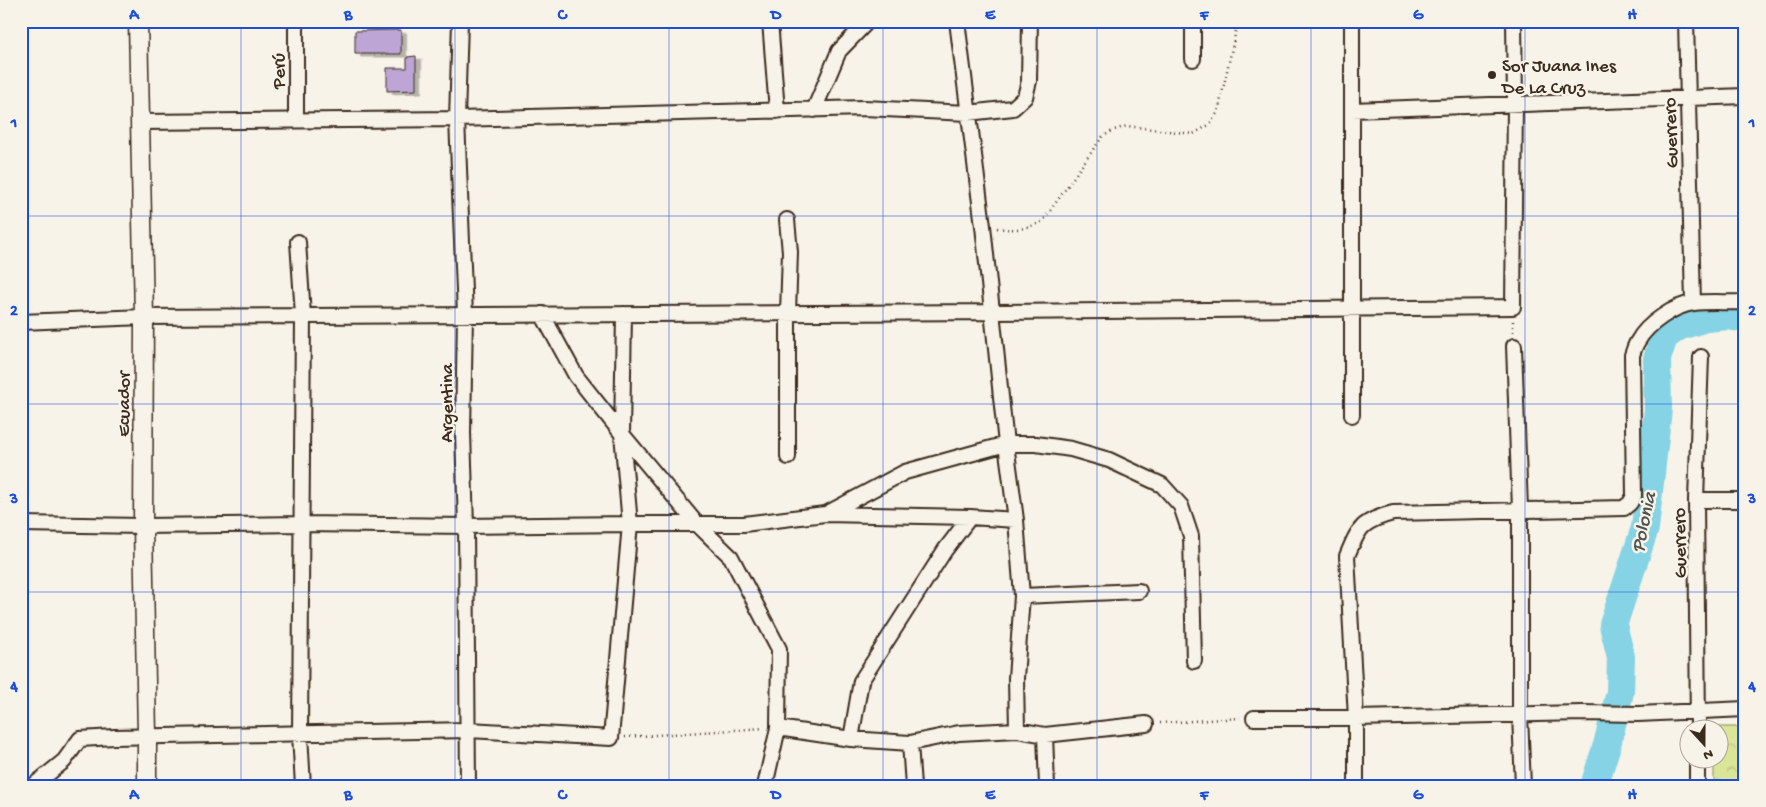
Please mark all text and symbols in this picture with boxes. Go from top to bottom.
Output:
text: A [128,7,140,26]
text: B [343,7,353,26]
text: C [557,7,568,26]
text: D [769,7,782,26]
text: E [985,7,996,26]
text: F [1199,7,1210,26]
text: G [1413,7,1424,26]
text: H [1627,7,1637,26]
street label: Perú [269,53,292,90]
place label: Sor Juana Ines De La Cruz [1500,56,1617,101]
marker: Sor Juana Ines De La Cruz [1486,69,1498,81]
street label: Guerrero [1660,97,1685,169]
text: 1 [10,115,17,134]
text: 1 [1748,115,1755,134]
text: 2 [10,303,18,322]
text: 2 [1748,303,1756,322]
street label: Argentina [437,362,460,443]
street label: Ecuador [114,369,137,437]
water label: Polonia [1628,489,1663,555]
text: 3 [9,491,18,510]
text: 3 [1747,491,1756,510]
street label: Guerrero [1669,507,1694,578]
text: 4 [9,679,18,698]
text: 4 [1747,679,1756,698]
north arrow [1678,720,1728,770]
text: N [1700,744,1715,763]
text: A [128,787,140,806]
text: B [343,787,353,806]
text: C [557,787,568,806]
text: D [769,787,782,806]
text: E [985,787,996,806]
text: F [1199,787,1210,806]
text: G [1413,787,1424,806]
text: H [1627,787,1637,806]

